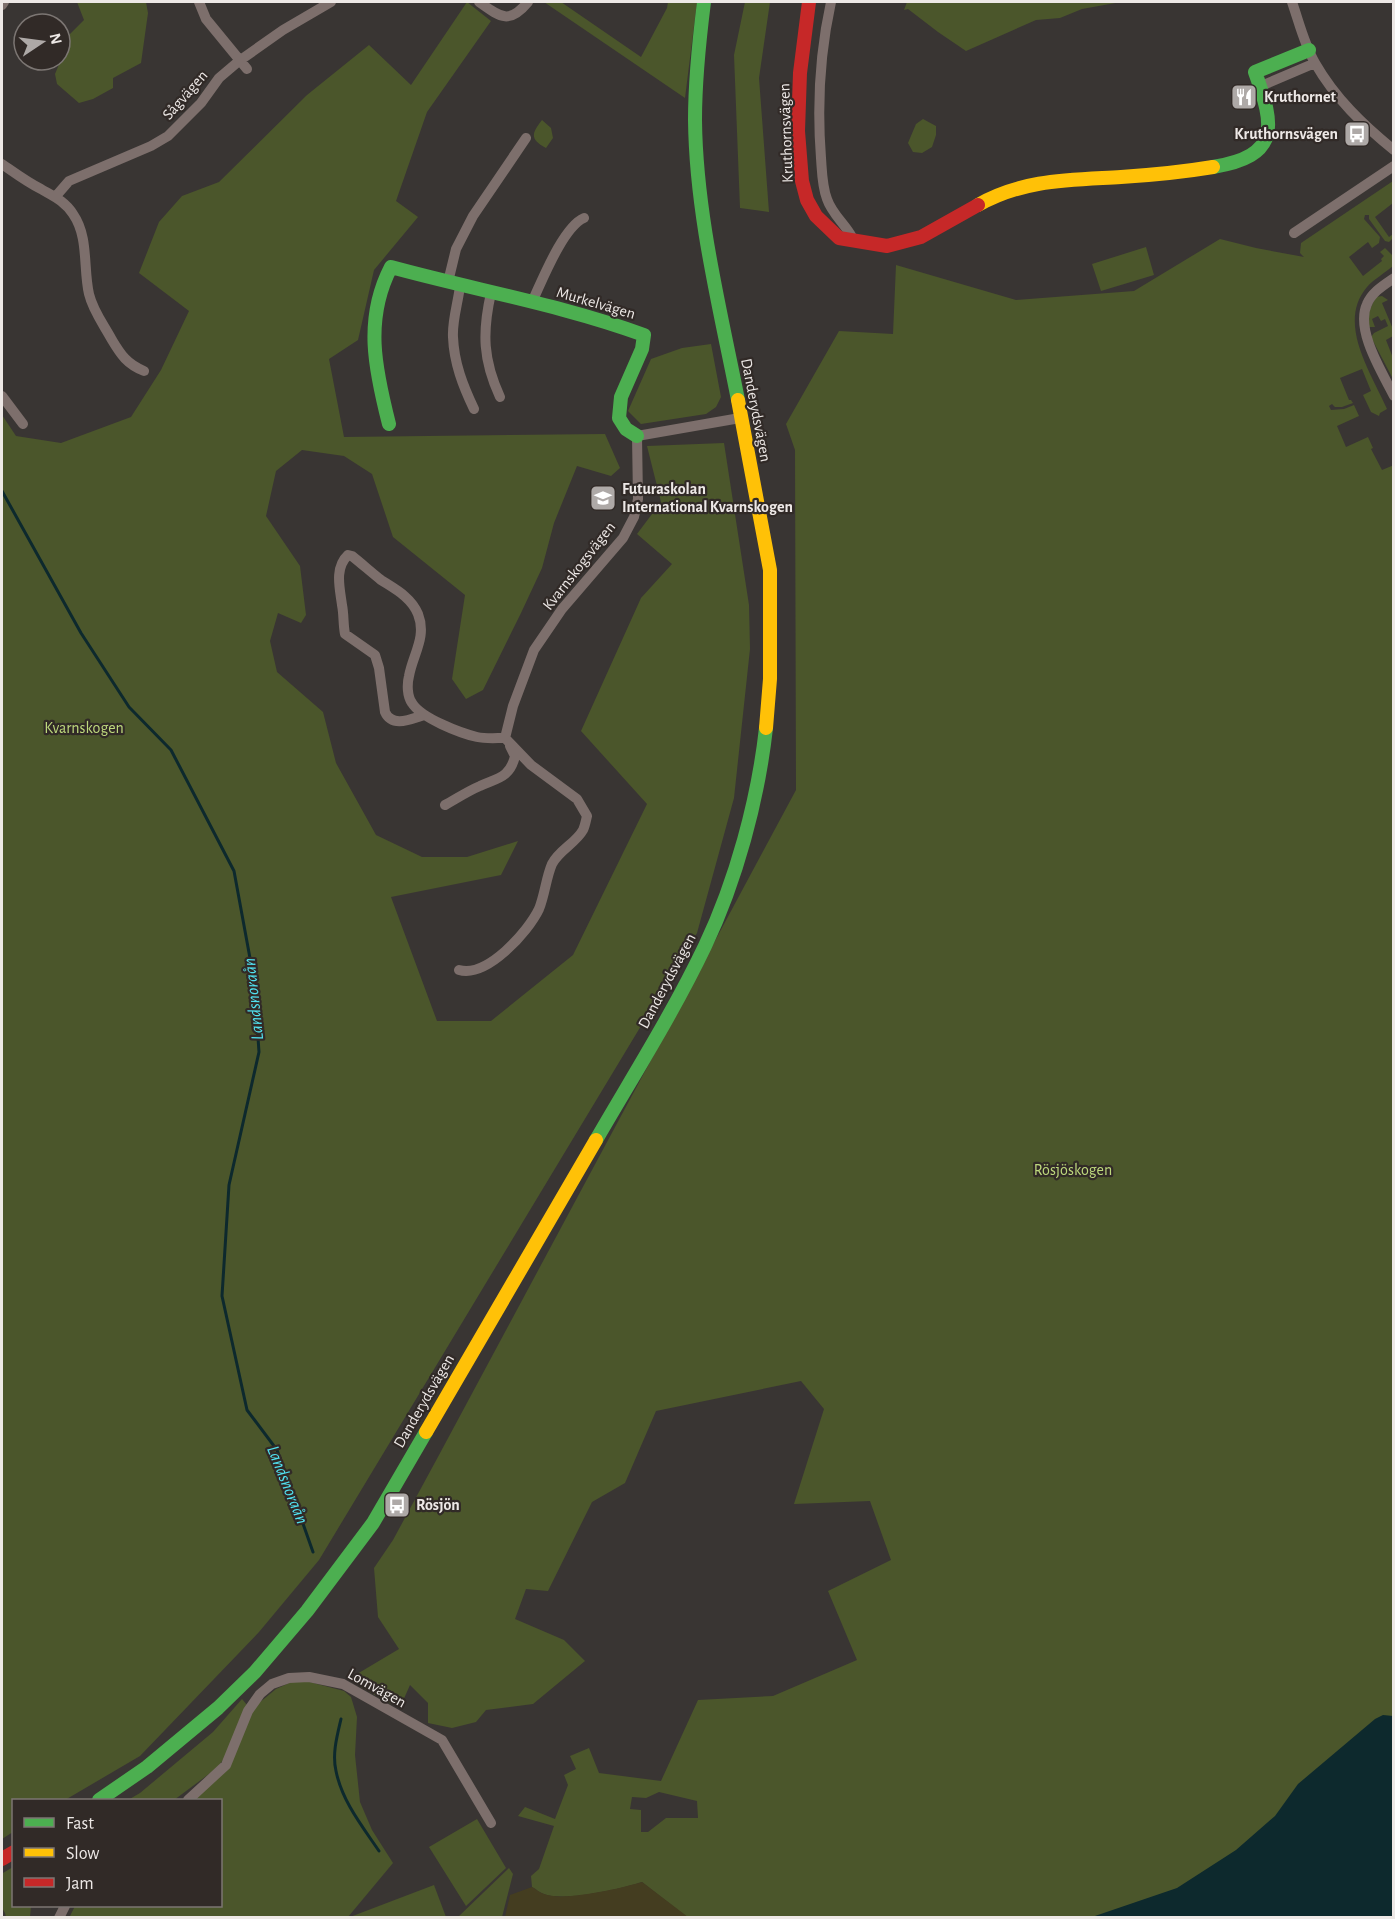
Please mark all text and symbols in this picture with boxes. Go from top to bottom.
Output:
north arrow [12,12,72,72]
text: N [47,32,65,46]
street label: Sågvägen [159,67,211,123]
restaurant icon: Kruthornet [1229,82,1259,112]
street label: Kruthornsvägen [776,83,796,183]
place label: Kruthornet [1264,89,1337,105]
bus stop icon: Kruthornsvägen [1342,119,1372,149]
place label: Kruthornsvägen [1234,126,1338,142]
street label: Murkelvägen [555,284,637,322]
street label: Danderydsvägen [737,357,774,463]
place label: Futuraskolan International Kvarnskogen [622,481,793,515]
school or university icon: Futuraskolan International Kvarnskogen [588,483,618,513]
street label: Kvarnskogsvägen [540,519,618,613]
park label: Kvarnskogen [44,720,124,736]
street label: Danderydsvägen [635,931,700,1032]
water label: Landsnoraån [241,957,267,1041]
park label: Rösjöskogen [1034,1162,1112,1179]
street label: Danderydsvägen [391,1352,458,1451]
water label: Landsnoraån [263,1443,311,1527]
bus stop icon: Rösjön [382,1490,412,1520]
place label: Rösjön [416,1497,460,1514]
street label: Lomvägen [345,1666,409,1710]
legend [12,1799,222,1907]
text: Fast [66,1815,94,1833]
text: Slow [66,1845,99,1863]
text: Jam [66,1875,94,1893]

